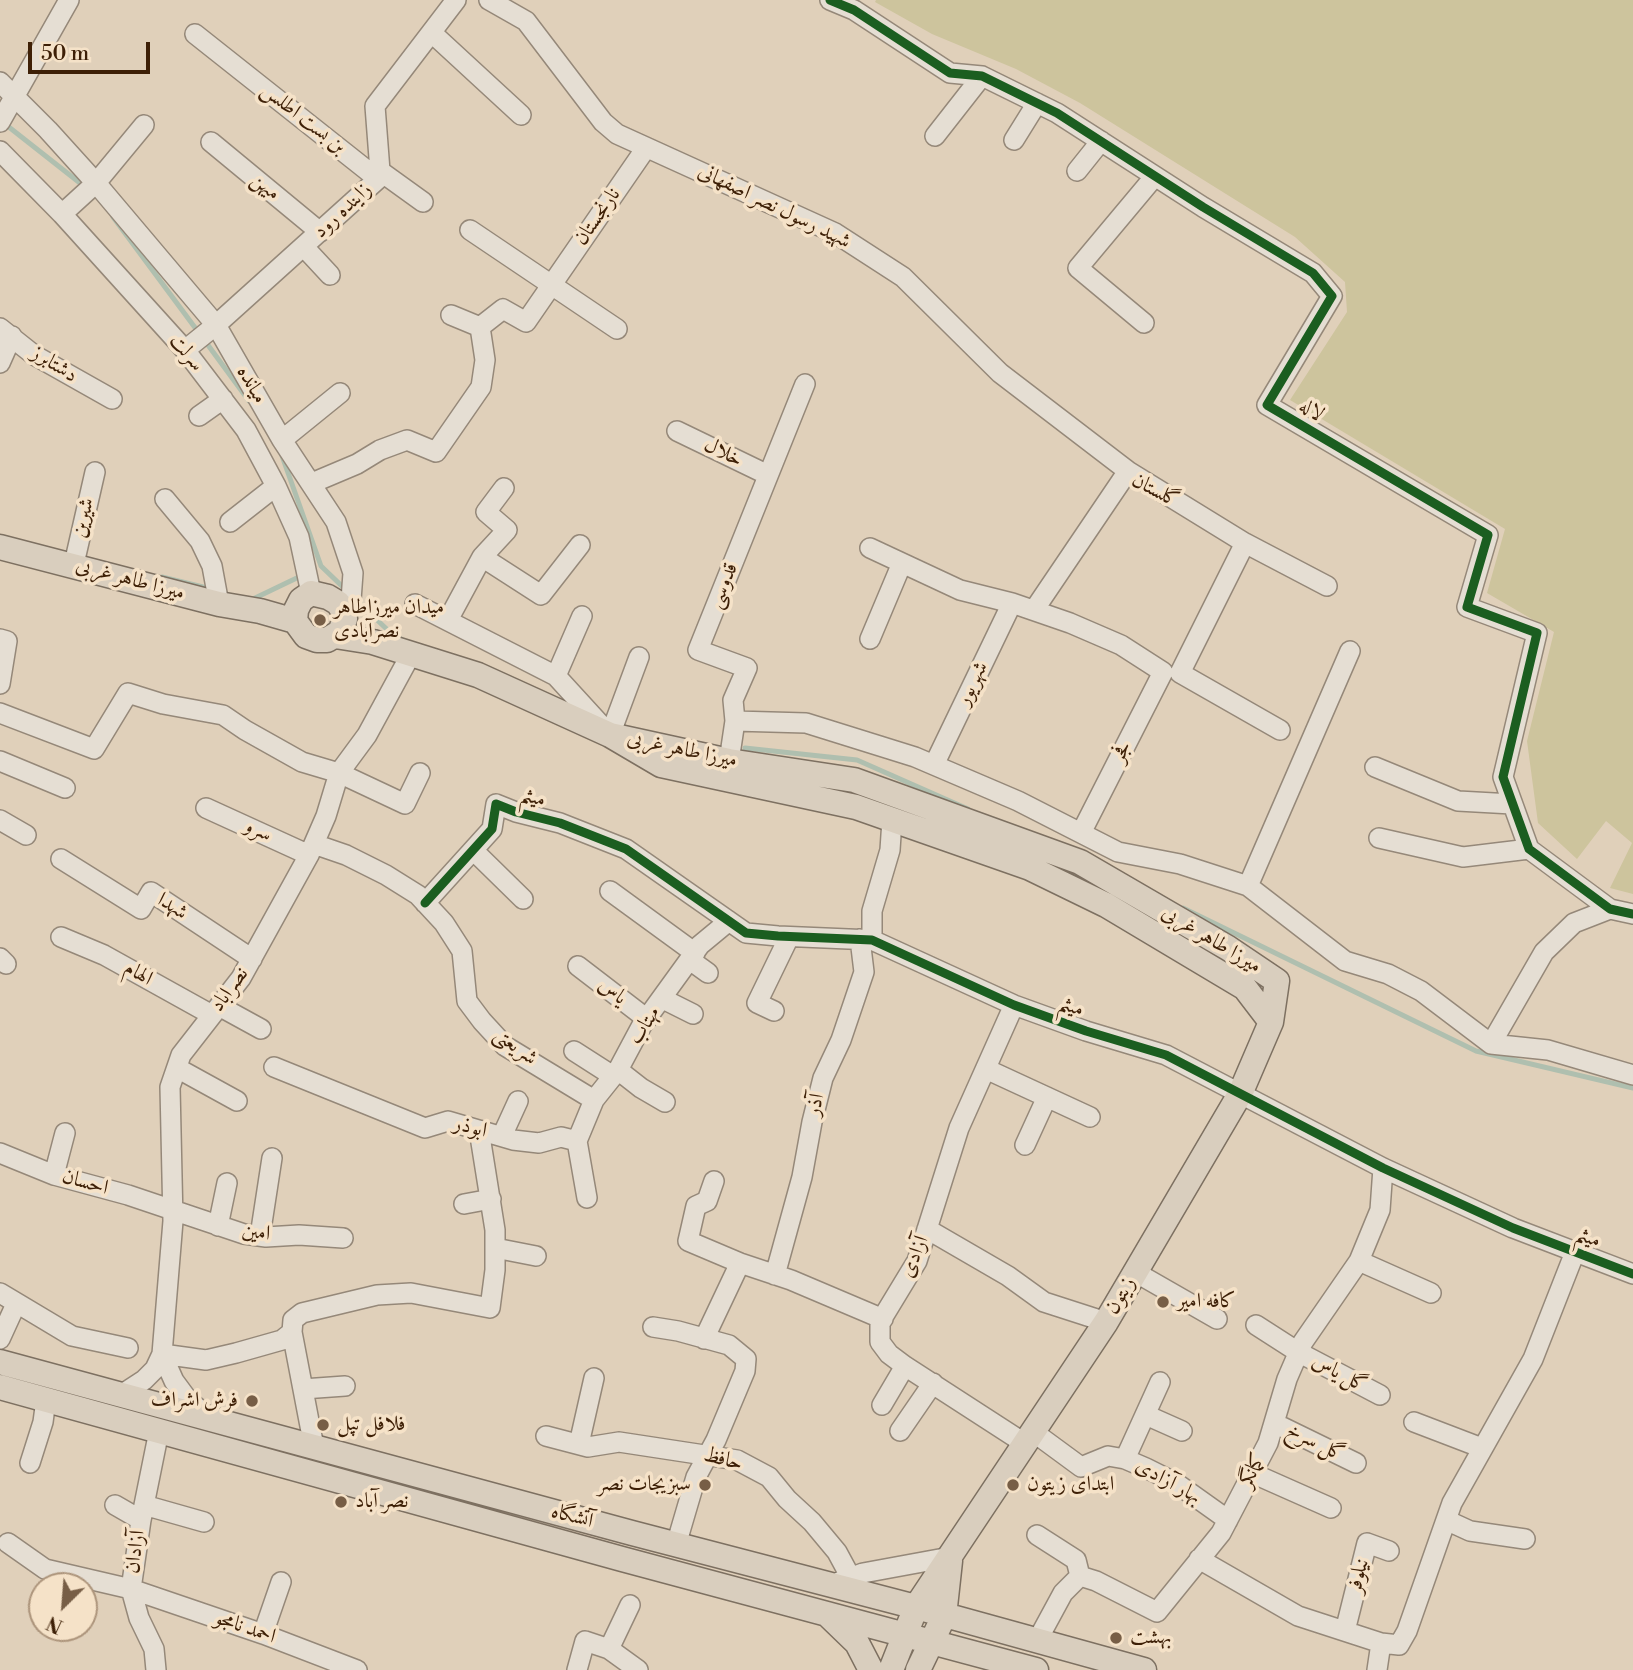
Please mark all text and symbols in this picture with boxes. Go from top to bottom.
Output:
scale bar [32,28,154,72]
text: 50 m [41,41,89,67]
street label: بن بست اطلس [255,78,351,160]
street label: شهید رسول نصر اصفهانی [693,159,855,255]
street label: میهن [245,168,285,206]
street label: زاینده رود [308,178,378,244]
street label: نارنجستان [569,183,627,251]
street label: سرلت [163,329,209,377]
street label: دشتابرز [26,341,82,389]
street label: میانده [230,362,272,408]
street label: لاله [1294,394,1328,428]
street label: خلال [700,433,746,473]
street label: گلستان [1127,468,1183,514]
street label: شیرین [67,496,101,540]
street label: میرزا طاهر غربی [73,553,187,607]
street label: قدوسی [704,559,744,613]
place label: میدان میرزاطاهر نصرآبادی [334,595,444,645]
marker: میدان میرزاطاهر نصرآبادی [312,612,328,628]
street label: شهریور [952,658,994,710]
street label: میرزا طاهر غربی [625,726,739,774]
street label: فجر [1106,737,1138,767]
street label: میثم [517,782,549,814]
street label: سرو [240,814,276,848]
street label: شهدا [152,888,192,926]
street label: میرزا طاهر غربی [1157,900,1265,980]
street label: الهام [119,956,157,992]
street label: نصراباد [205,963,255,1017]
street label: یاس [593,973,631,1011]
street label: میثم [1055,991,1087,1023]
street label: مهتاب [623,1002,667,1050]
street label: شریعتی [488,1023,542,1071]
street label: آذر [801,1091,831,1119]
street label: ابوذر [451,1112,489,1144]
street label: احسان [59,1164,111,1202]
street label: امین [240,1219,272,1247]
street label: میثم [1572,1222,1604,1254]
street label: آزادی [895,1232,935,1282]
street label: زیتون [1100,1273,1142,1319]
place label: کافه امیر [1177,1289,1236,1315]
marker: کافه امیر [1155,1294,1171,1310]
street label: گل یاس [1307,1349,1371,1399]
place label: فرش اشراف [151,1388,238,1414]
marker: فرش اشراف [244,1393,260,1409]
place label: فلافل تپل [337,1412,406,1438]
marker: فلافل تپل [315,1417,331,1433]
street label: گل سرخ [1282,1418,1348,1468]
street label: حافظ [701,1443,745,1477]
street label: کمانگر [1234,1450,1272,1492]
street label: بهار آزادی [1131,1454,1205,1510]
place label: سبزیجات نصر [597,1472,691,1498]
place label: ابتدای زیتون [1027,1472,1114,1498]
marker: سبزیجات نصر [697,1477,713,1493]
marker: ابتدای زیتون [1005,1477,1021,1493]
place label: نصر آباد [355,1489,408,1515]
marker: نصر آباد [333,1494,349,1510]
street label: آتشگاه [548,1499,596,1535]
street label: آزادان [120,1529,152,1575]
street label: نیلوفر [1343,1556,1375,1596]
north arrow [28,1572,98,1642]
street label: احمد نامجو [211,1606,279,1650]
text: N [43,1610,67,1638]
place label: بهشت [1130,1625,1172,1651]
marker: بهشت [1108,1630,1124,1646]

